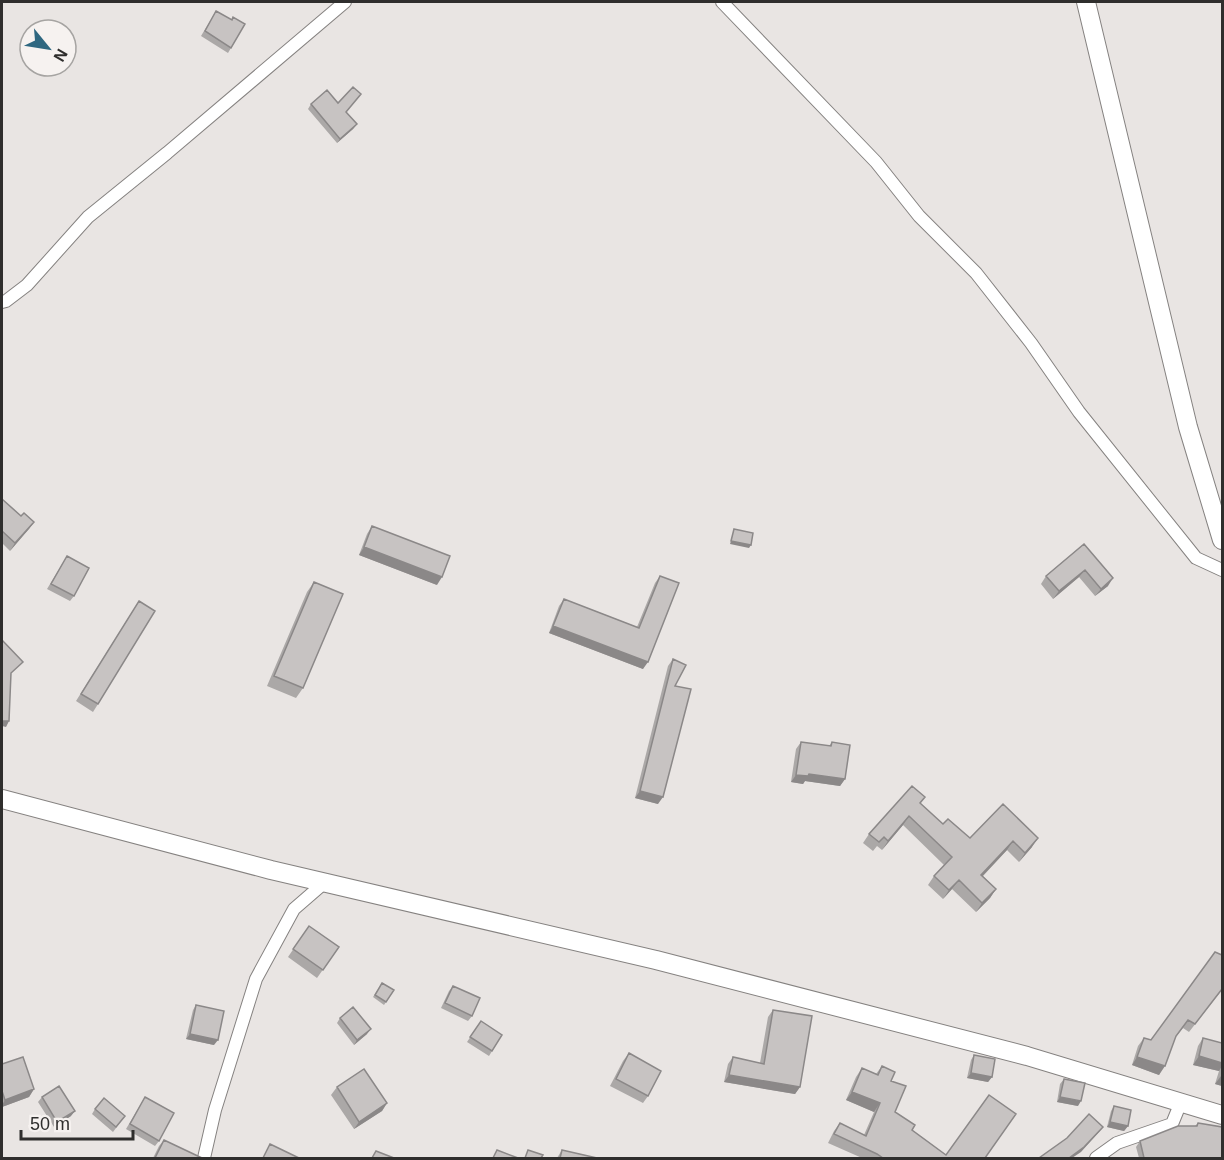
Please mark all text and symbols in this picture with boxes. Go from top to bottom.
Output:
north arrow [18,18,78,78]
text: N [50,46,71,65]
scale bar [21,1103,134,1141]
text: 50 m [30,1114,70,1134]

